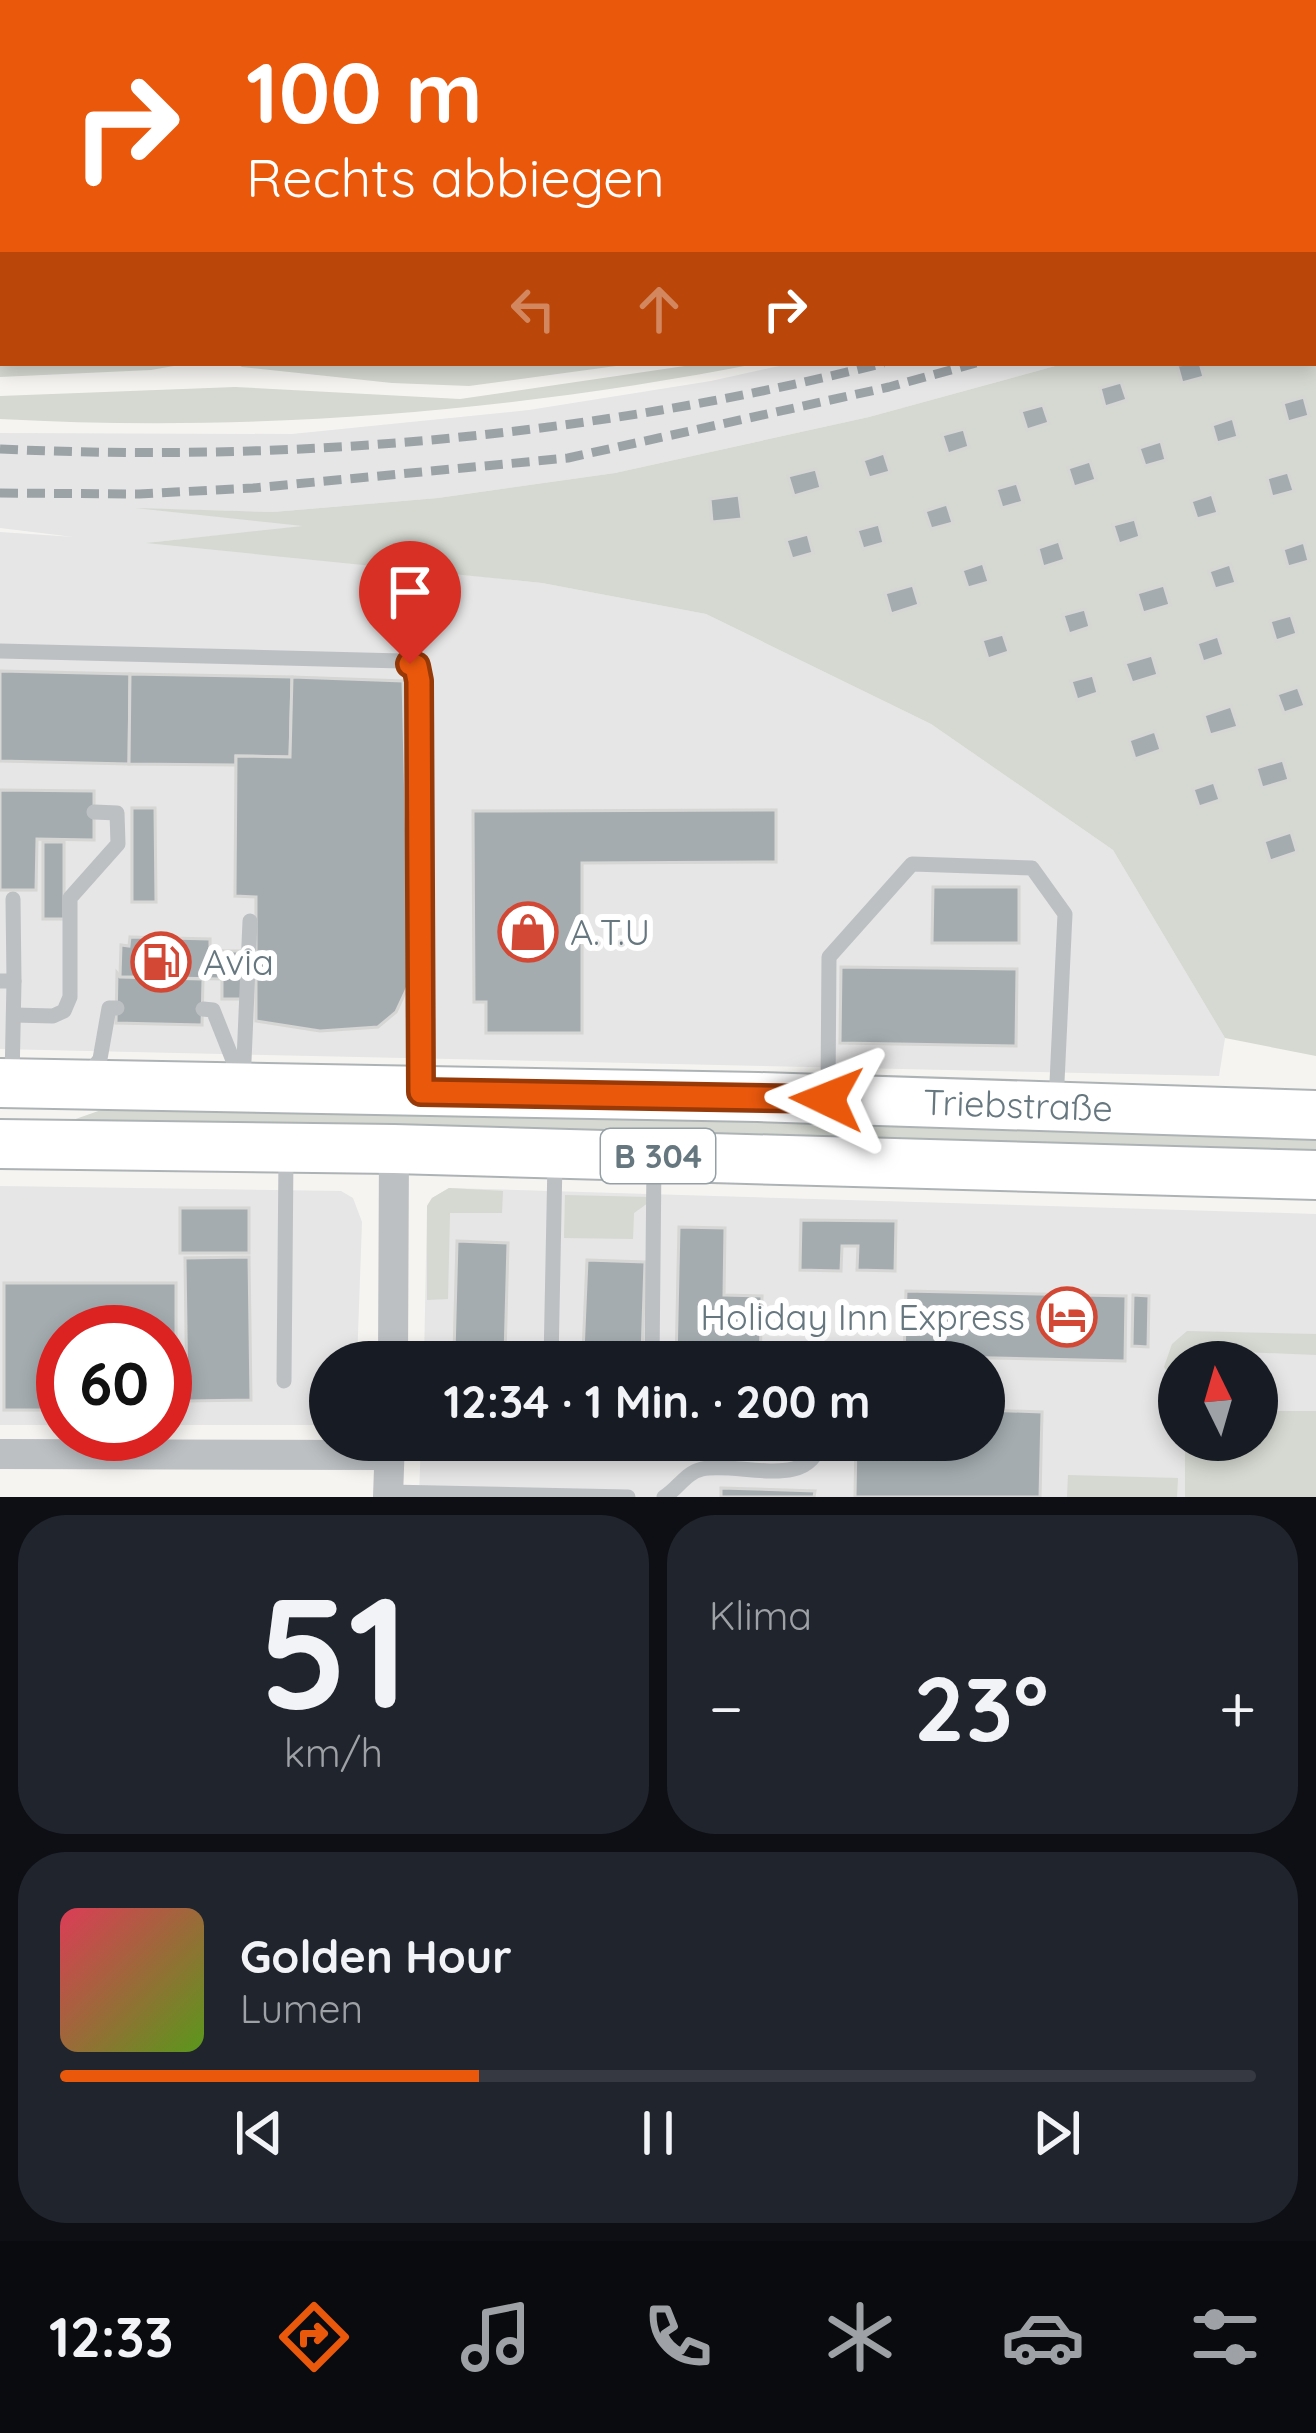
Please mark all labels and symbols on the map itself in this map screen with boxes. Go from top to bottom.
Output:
pin [359,541,461,664]
shop icon: A.T.U [497,901,559,963]
place label: A.T.U [570,909,650,954]
fuel station icon: Avia [130,931,192,993]
place label: Avia [203,939,274,984]
position arrow [764,1036,890,1162]
street label: Triebstraße [922,1079,1114,1130]
road number: B 304 [601,1129,715,1183]
hotel icon: Holiday Inn Express [1036,1286,1098,1348]
place label: Holiday Inn Express [700,1294,1025,1339]
speed limit sign: 60 [36,1305,192,1461]
north arrow [1158,1341,1278,1461]

